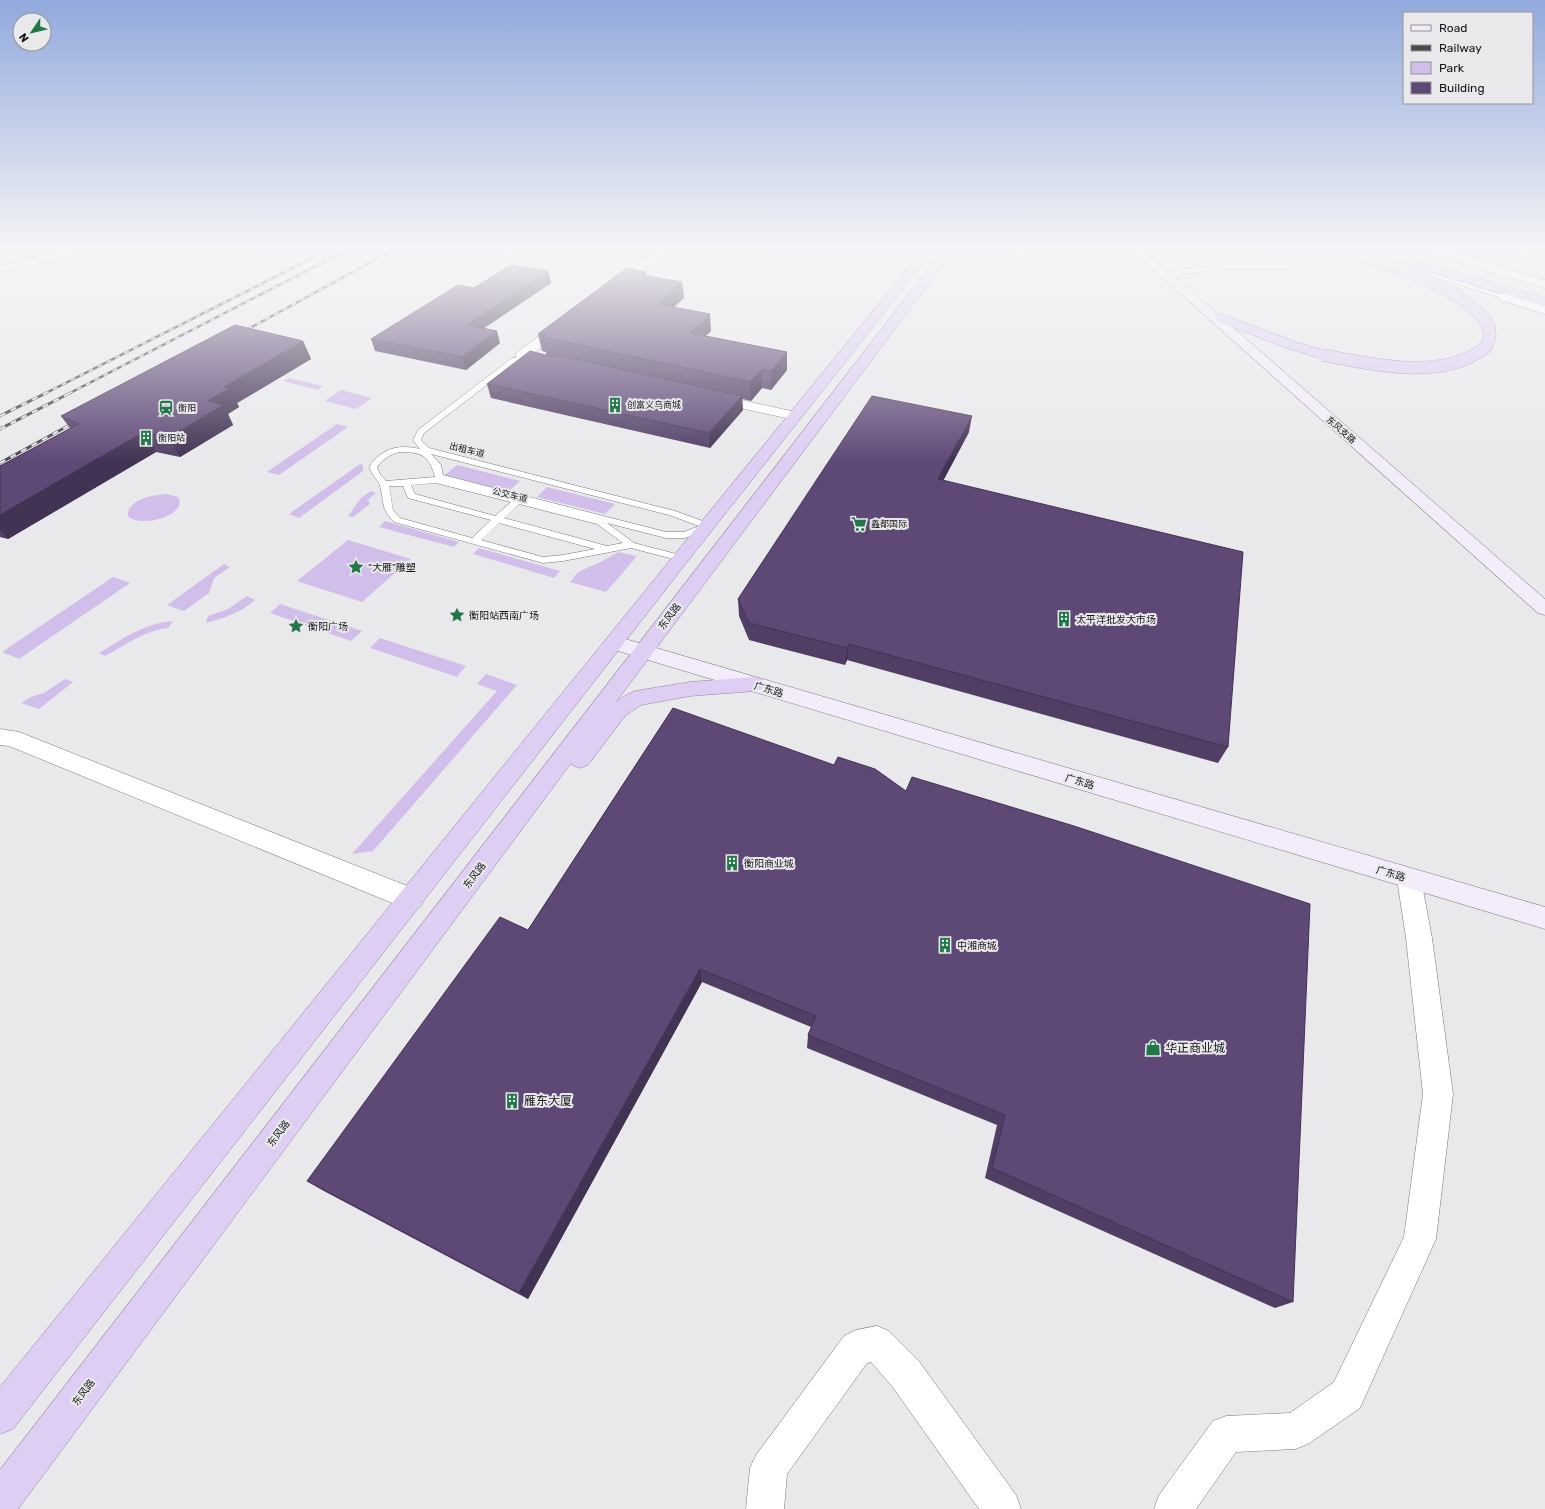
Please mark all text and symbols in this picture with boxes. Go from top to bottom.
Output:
north arrow [12,12,52,52]
legend [1403,12,1533,104]
text: Road [1439,21,1467,35]
text: N [17,30,32,44]
text: Railway [1439,41,1482,55]
text: Park [1439,61,1465,75]
text: Building [1439,81,1485,95]
building icon: 创富义乌商城 [606,396,624,414]
station icon: 衡阳 [157,399,175,417]
place label: 创富义乌商城 [627,399,681,410]
place label: 衡阳 [178,403,196,413]
street label: 东风支路 [1324,414,1358,446]
building icon: 衡阳站 [137,429,155,447]
place label: 衡阳站 [158,433,185,443]
street label: 出租车道 [448,441,486,459]
street label: 公交车道 [491,486,529,504]
supermarket icon: 鑫都国际 [850,515,868,533]
place label: 鑫都国际 [871,519,907,529]
place icon: “大雁”雕塑 [347,558,365,576]
place label: “大雁”雕塑 [368,562,416,574]
street label: 东风路 [656,601,684,632]
place icon: 衡阳站西南广场 [448,606,466,624]
place label: 衡阳站西南广场 [469,610,539,622]
building icon: 太平洋批发大市场 [1055,610,1073,628]
place label: 太平洋批发大市场 [1076,614,1156,626]
place icon: 衡阳广场 [287,617,305,635]
place label: 衡阳广场 [308,621,348,633]
street label: 广东路 [753,680,785,700]
street label: 广东路 [1064,772,1096,792]
building icon: 衡阳商业城 [723,854,741,872]
place label: 衡阳商业城 [744,858,794,870]
street label: 东风路 [461,860,489,891]
street label: 广东路 [1375,864,1407,884]
building icon: 中湘商城 [936,936,954,954]
place label: 中湘商城 [957,940,997,952]
shop icon: 华正商业城 [1144,1039,1162,1057]
place label: 华正商业城 [1165,1041,1225,1055]
building icon: 雁东大厦 [503,1092,521,1110]
place label: 雁东大厦 [524,1094,572,1108]
street label: 东风路 [265,1118,293,1149]
street label: 东风路 [70,1377,98,1408]

